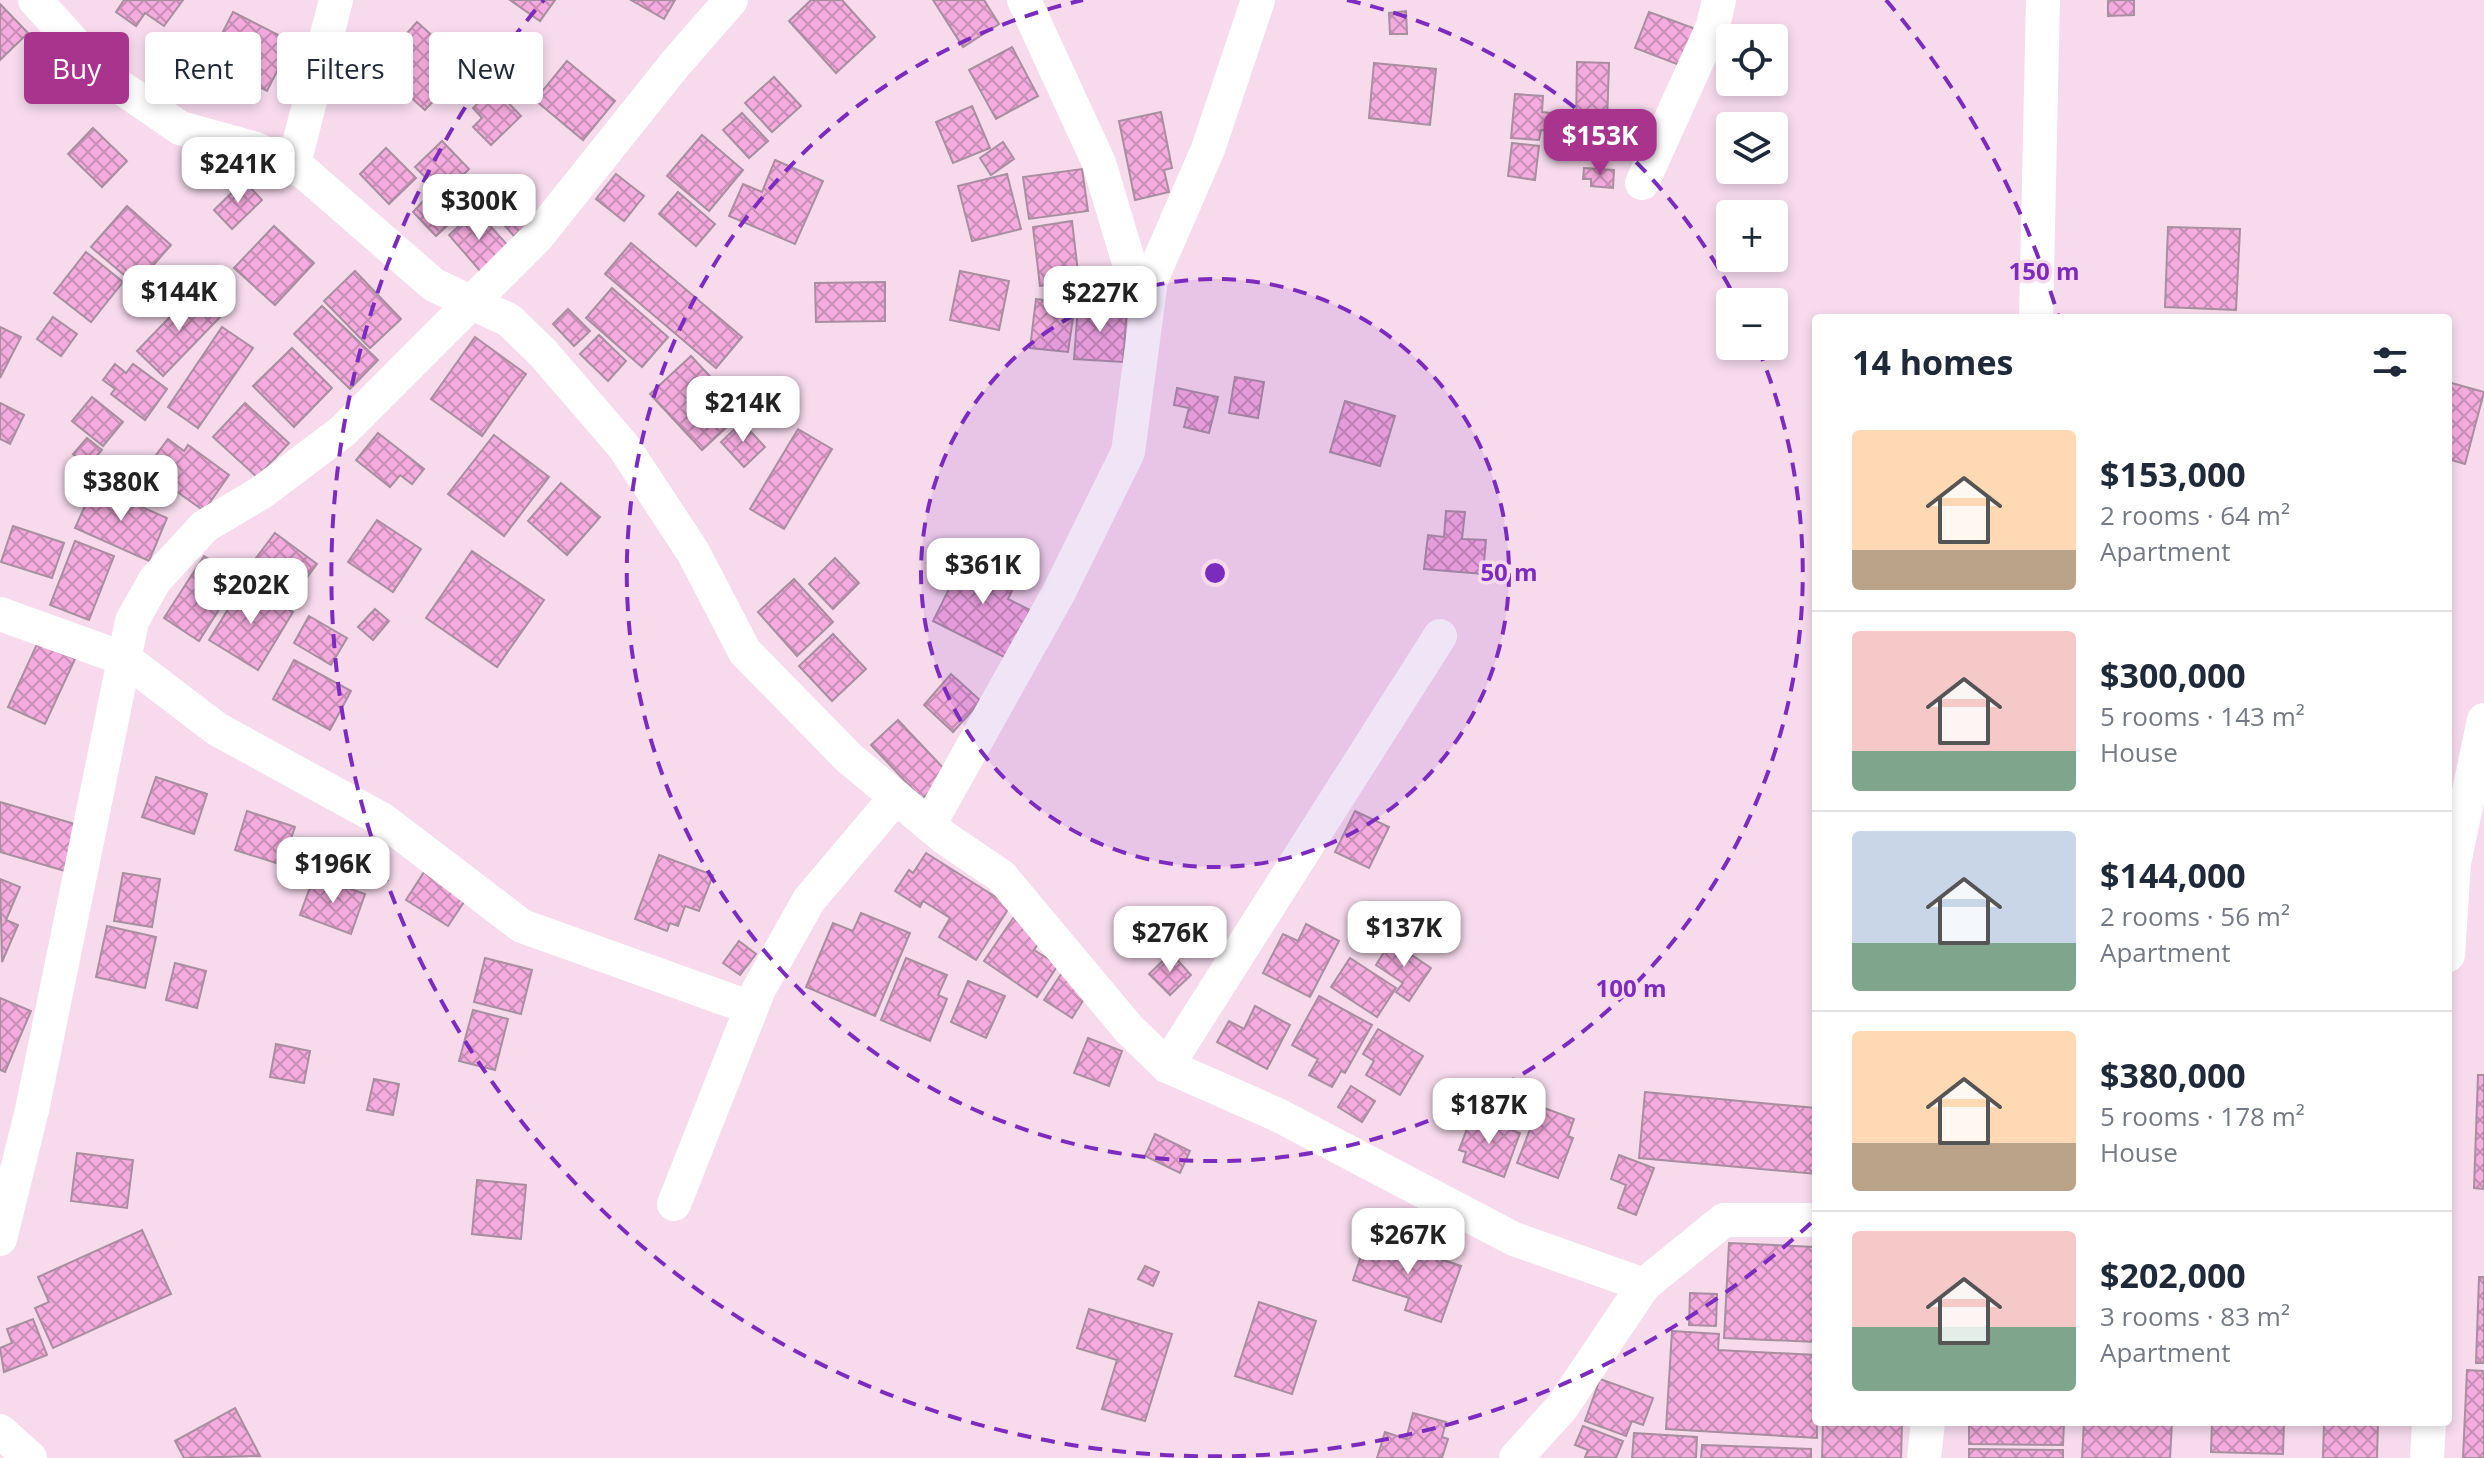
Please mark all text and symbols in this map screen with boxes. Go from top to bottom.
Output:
map controls [1716,24,1788,360]
button: locate [1716,24,1788,96]
chip: Buy [24,32,129,104]
chip: Rent [145,32,261,104]
chip: Filters [277,32,413,104]
chip: New [429,32,543,104]
pin: $153K [1544,109,1656,177]
button: layers [1716,112,1788,184]
text: $153K [1562,117,1638,153]
pin: $241K [182,137,294,205]
text: $241K [200,145,276,181]
pin: $300K [423,174,535,242]
text: $300K [441,182,517,218]
button: + [1716,200,1788,272]
text: 150 m [2009,254,2079,287]
pin: $144K [123,265,235,333]
pin: $227K [1044,266,1156,334]
text: $144K [141,273,217,309]
text: $227K [1062,274,1138,310]
button: − [1716,288,1788,360]
text: 14 homes [1852,339,2013,385]
icon: filters [2368,340,2412,384]
pin: $214K [687,376,799,444]
text: $214K [705,384,781,420]
text: $153,000 [2100,451,2246,497]
pin: $380K [65,455,177,523]
icon: home [1916,462,2012,558]
text: $380K [83,463,159,499]
text: 2 rooms · 64 m² [2100,497,2290,533]
text: Apartment [2100,533,2231,569]
pin: $361K [927,538,1039,606]
text: $361K [945,546,1021,582]
text: 50 m [1480,555,1538,588]
pin: $202K [195,558,307,626]
centre of rings [1201,559,1229,587]
text: $202K [213,566,289,602]
text: $300,000 [2100,652,2246,698]
icon: home [1916,663,2012,759]
text: 5 rooms · 143 m² [2100,698,2305,734]
text: House [2100,734,2178,770]
pin: $196K [277,837,389,905]
text: $196K [295,845,371,881]
text: $144,000 [2100,852,2246,898]
icon: home [1916,863,2012,959]
text: 2 rooms · 56 m² [2100,898,2290,934]
pin: $137K [1348,901,1460,969]
pin: $276K [1114,906,1226,974]
text: $137K [1366,909,1442,945]
text: $276K [1132,914,1208,950]
text: Apartment [2100,934,2231,970]
text: 100 m [1596,971,1666,1004]
text: $380,000 [2100,1052,2246,1098]
icon: home [1916,1063,2012,1159]
pin: $187K [1433,1078,1545,1146]
text: $187K [1451,1086,1527,1122]
text: 5 rooms · 178 m² [2100,1098,2305,1134]
text: House [2100,1134,2178,1170]
pin: $267K [1352,1208,1464,1276]
text: $267K [1370,1216,1446,1252]
text: $202,000 [2100,1252,2246,1298]
icon: home [1916,1263,2012,1359]
text: 3 rooms · 83 m² [2100,1298,2290,1334]
text: Apartment [2100,1334,2231,1370]

